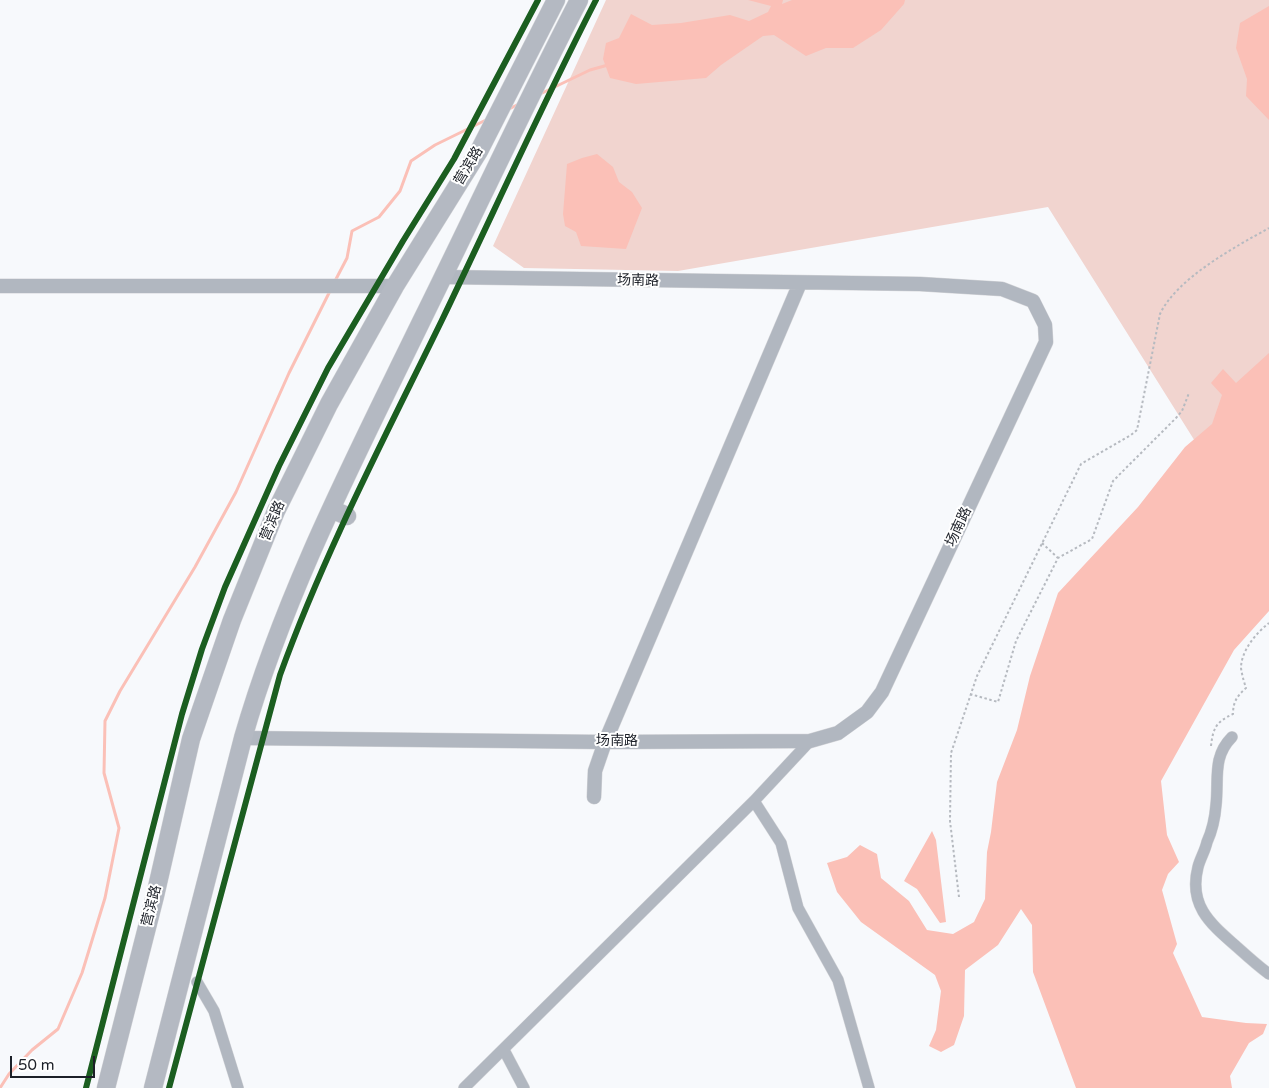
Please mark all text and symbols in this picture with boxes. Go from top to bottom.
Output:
street label: 营滨路 [451,144,487,188]
street label: 场南路 [617,272,659,290]
street label: 营滨路 [257,498,289,544]
street label: 场南路 [943,504,975,550]
street label: 场南路 [596,733,638,749]
street label: 营滨路 [139,884,165,928]
scale bar [12,1046,98,1078]
text: 50 m [18,1056,55,1074]

